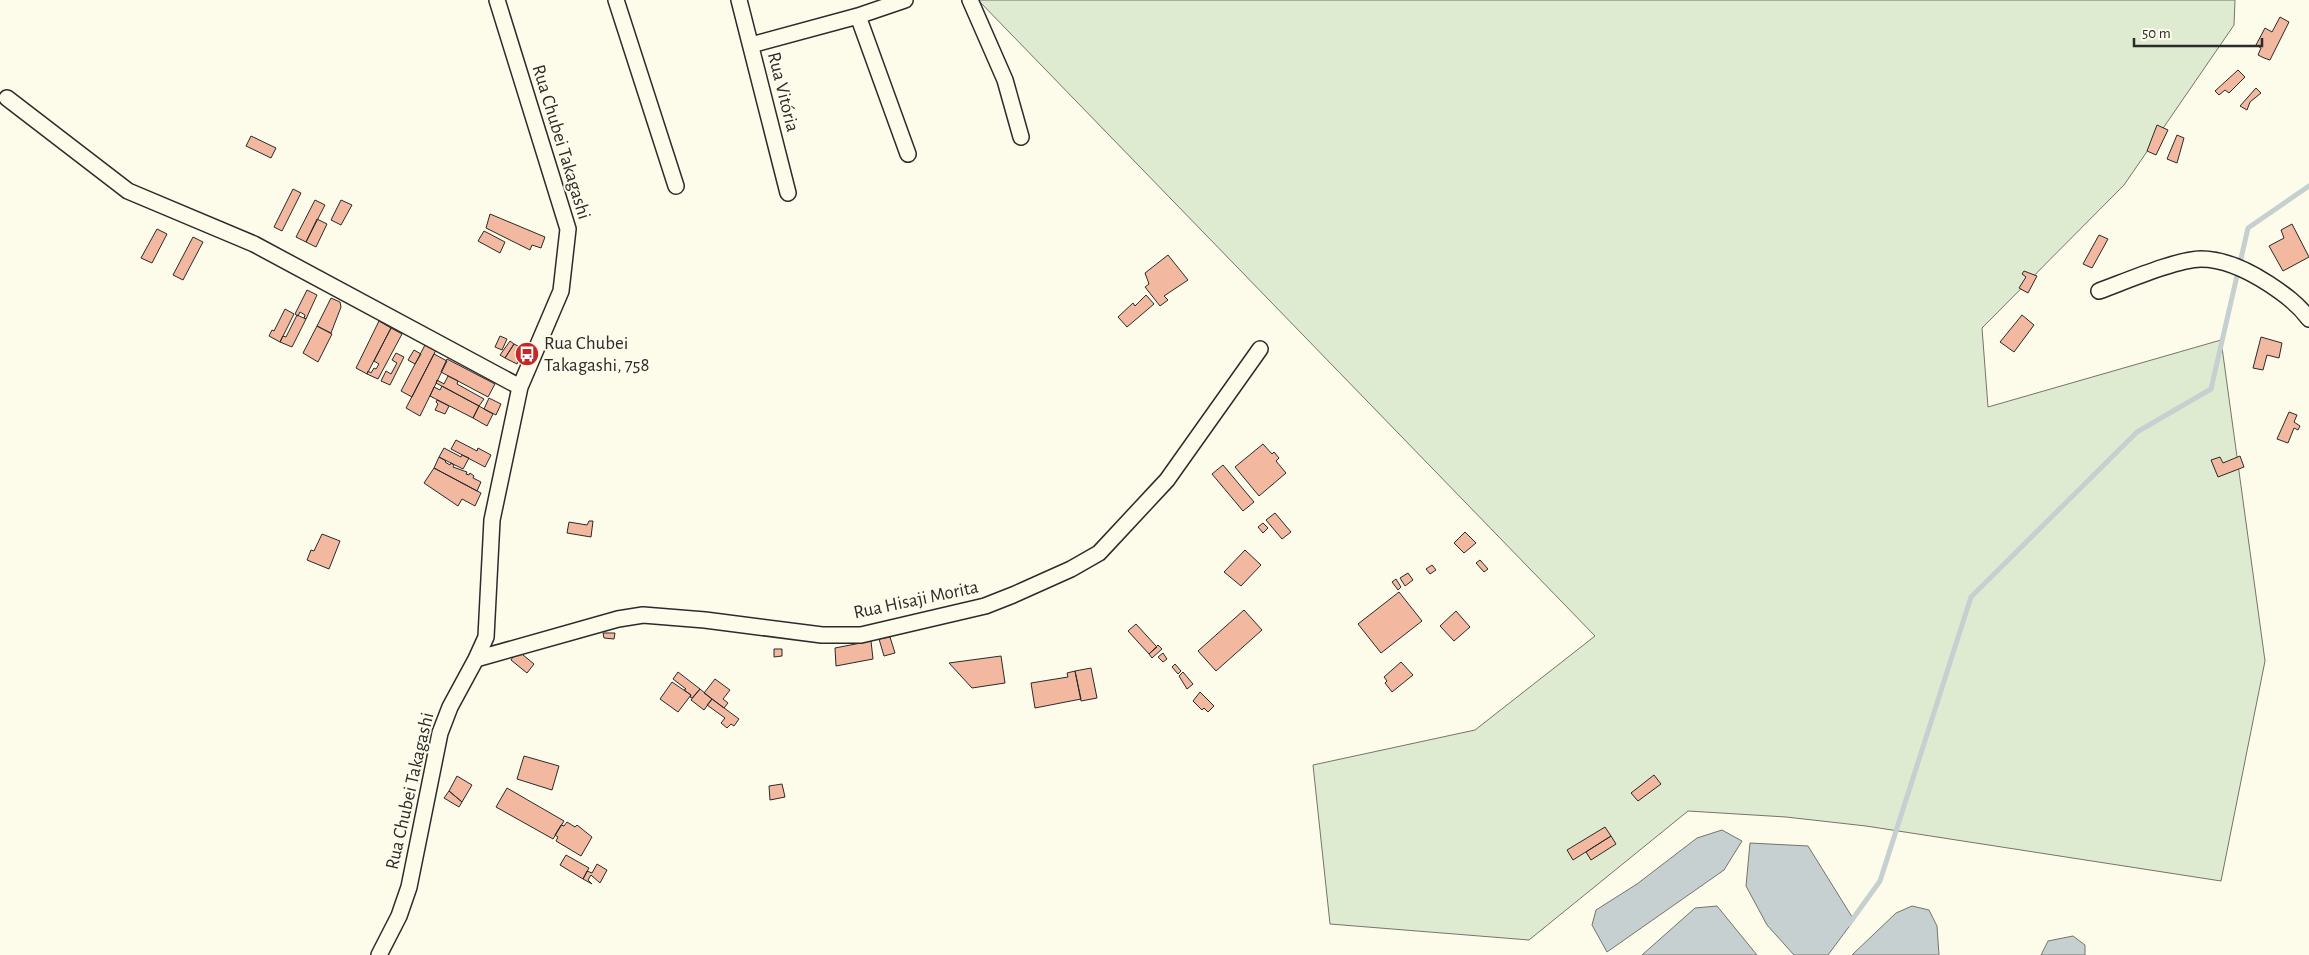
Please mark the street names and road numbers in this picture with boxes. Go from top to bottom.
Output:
street label: Rua Vitória [764,50,802,134]
street label: Rua Chubei Takagashi [528,62,594,222]
street label: Rua Hisaji Morita [852,577,980,623]
street label: Rua Chubei Takagashi [383,711,437,871]

